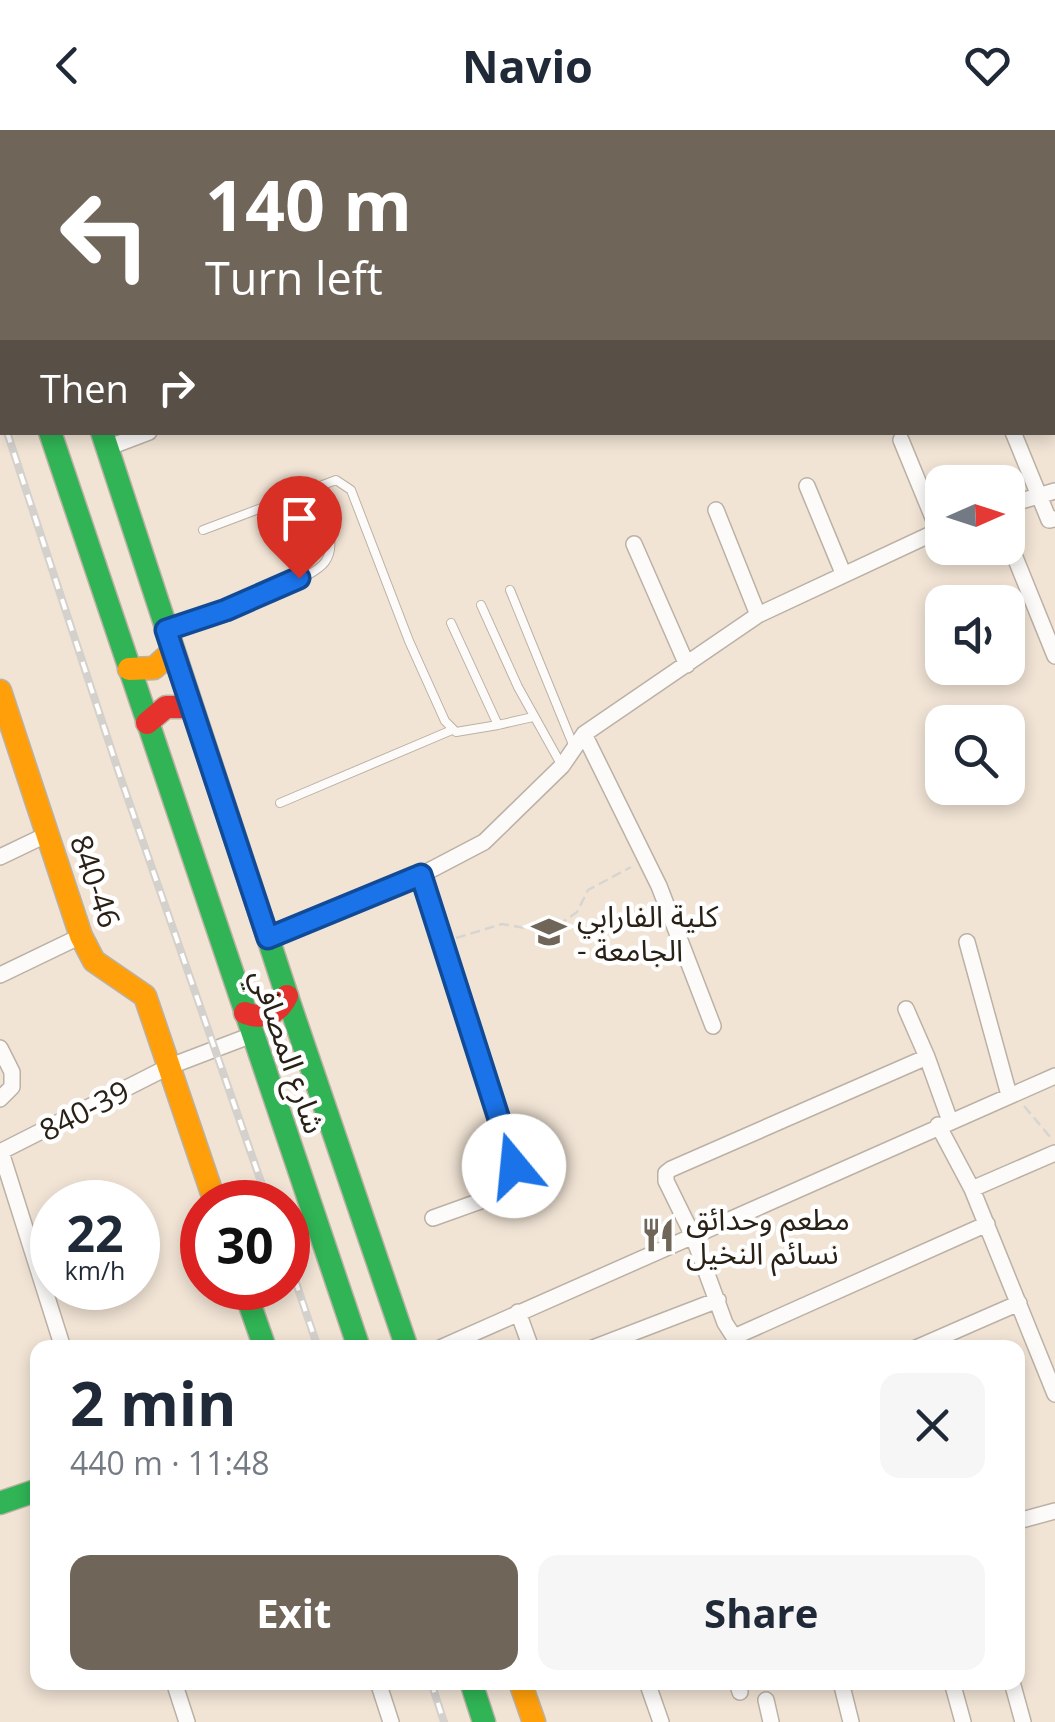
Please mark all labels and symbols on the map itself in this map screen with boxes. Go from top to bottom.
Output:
north arrow [925,465,1025,565]
pin [257,476,342,579]
street label: 840-46 [61,829,131,933]
place label: كلية الفارابي - الجامعة [577,895,719,970]
school or university icon: كلية الفارابي - الجامعة [530,913,568,951]
street label: شارع المصافي [238,963,336,1140]
street label: 840-39 [32,1070,136,1150]
position arrow [462,1114,566,1218]
speed limit sign: 30 [180,1180,310,1310]
place label: مطعم وحدائق نسائم النخيل [686,1198,850,1277]
restaurant icon: مطعم وحدائق نسائم النخيل [639,1216,677,1254]

